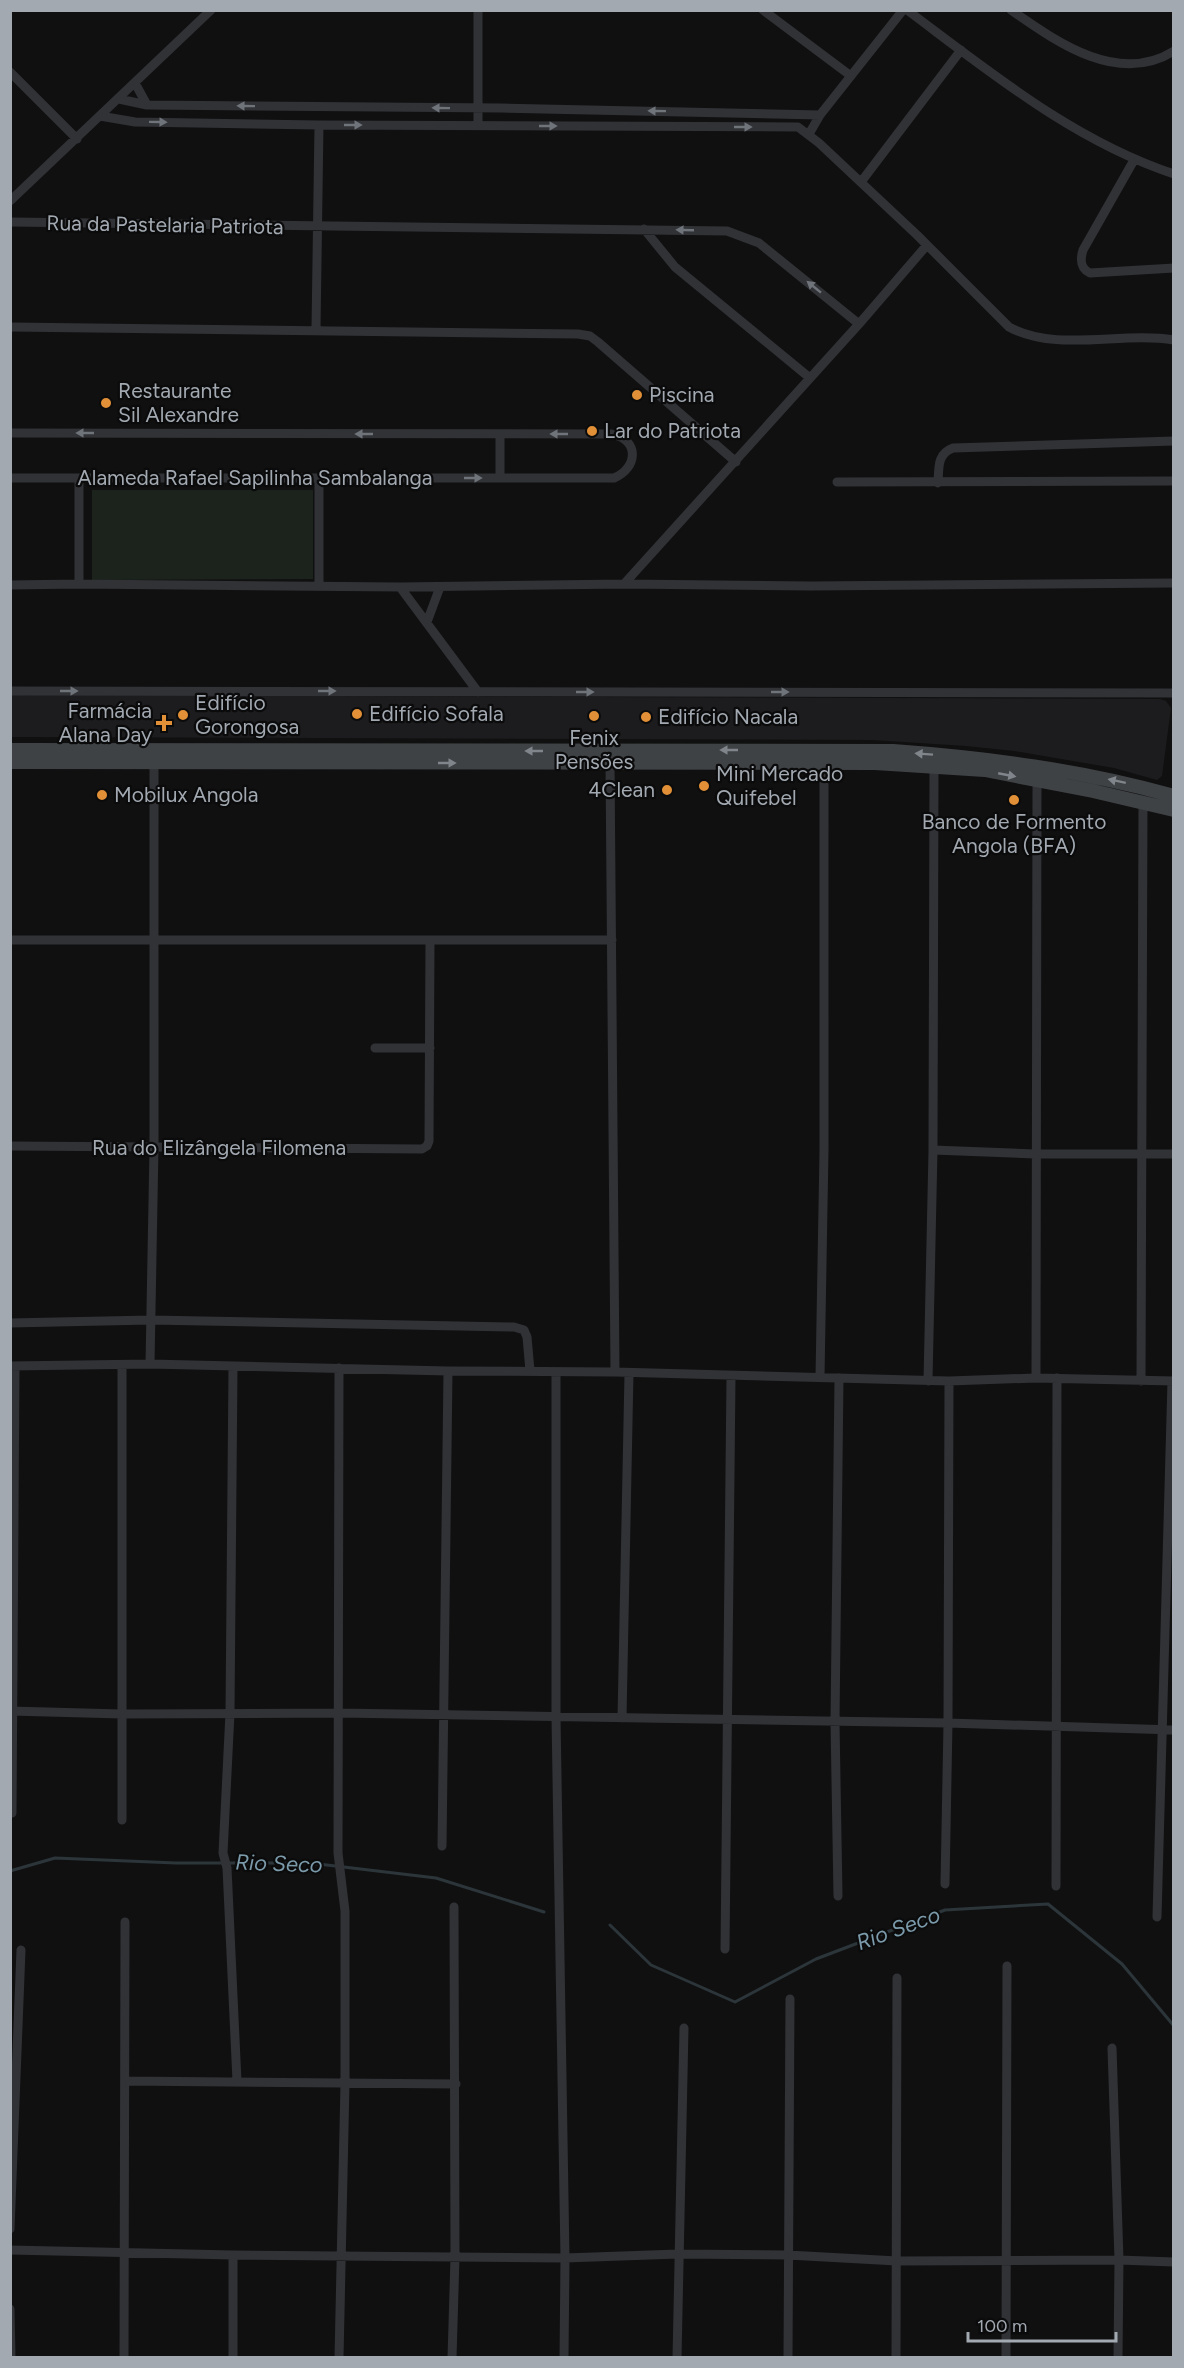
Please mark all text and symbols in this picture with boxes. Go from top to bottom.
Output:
one-way arrow [236,101,255,111]
one-way arrow [431,103,450,113]
one-way arrow [647,106,666,116]
one-way arrow [149,117,168,127]
one-way arrow [344,120,363,130]
one-way arrow [539,121,558,131]
one-way arrow [734,122,753,132]
street label: Rua da Pastelaria Patriota [46,210,284,239]
one-way arrow [676,225,695,234]
one-way arrow [806,281,822,294]
place label: Restaurante Sil Alexandre [118,378,239,427]
place label: Piscina [649,382,714,407]
marker: Piscina [630,388,644,402]
marker: Restaurante Sil Alexandre [99,396,113,410]
place label: Lar do Patriota [604,418,741,443]
marker: Lar do Patriota [585,424,599,438]
one-way arrow [76,428,95,438]
one-way arrow [355,429,374,439]
one-way arrow [550,429,569,439]
street label: Alameda Rafael Sapilinha Sambalanga [78,465,432,490]
one-way arrow [464,473,483,483]
one-way arrow [59,686,78,696]
one-way arrow [317,686,336,696]
one-way arrow [575,687,594,697]
one-way arrow [770,687,789,697]
place label: Edifício Gorongosa [195,690,299,739]
place label: Farmácia Alana Day [59,698,152,747]
place label: Edifício Sofala [369,701,504,726]
place label: Edifício Nacala [658,704,798,729]
marker: Edifício Sofala [350,707,364,721]
marker: Edifício Gorongosa [176,708,190,722]
marker: Fenix Pensões [587,709,601,723]
marker: Edifício Nacala [639,710,653,724]
marker: Farmácia Alana Day [157,716,171,730]
place label: Fenix Pensões [555,725,633,774]
one-way arrow [720,745,739,755]
one-way arrow [525,746,544,756]
one-way arrow [914,749,933,758]
one-way arrow [437,758,456,767]
place label: Mini Mercado Quifebel [716,761,843,810]
one-way arrow [998,771,1017,780]
one-way arrow [1107,776,1126,786]
place label: 4Clean [588,777,655,802]
marker: Mini Mercado Quifebel [697,779,711,793]
place label: Mobilux Angola [114,782,258,807]
marker: 4Clean [660,783,674,797]
marker: Mobilux Angola [95,788,109,802]
marker: Banco de Formento Angola (BFA) [1007,793,1021,807]
place label: Banco de Formento Angola (BFA) [922,809,1106,858]
street label: Rua do Elizângela Filomena [92,1135,346,1160]
water label: Rio Seco [235,1848,323,1879]
water label: Rio Seco [852,1901,944,1956]
scale bar [968,2305,1116,2343]
text: 100 m [977,2315,1027,2337]

